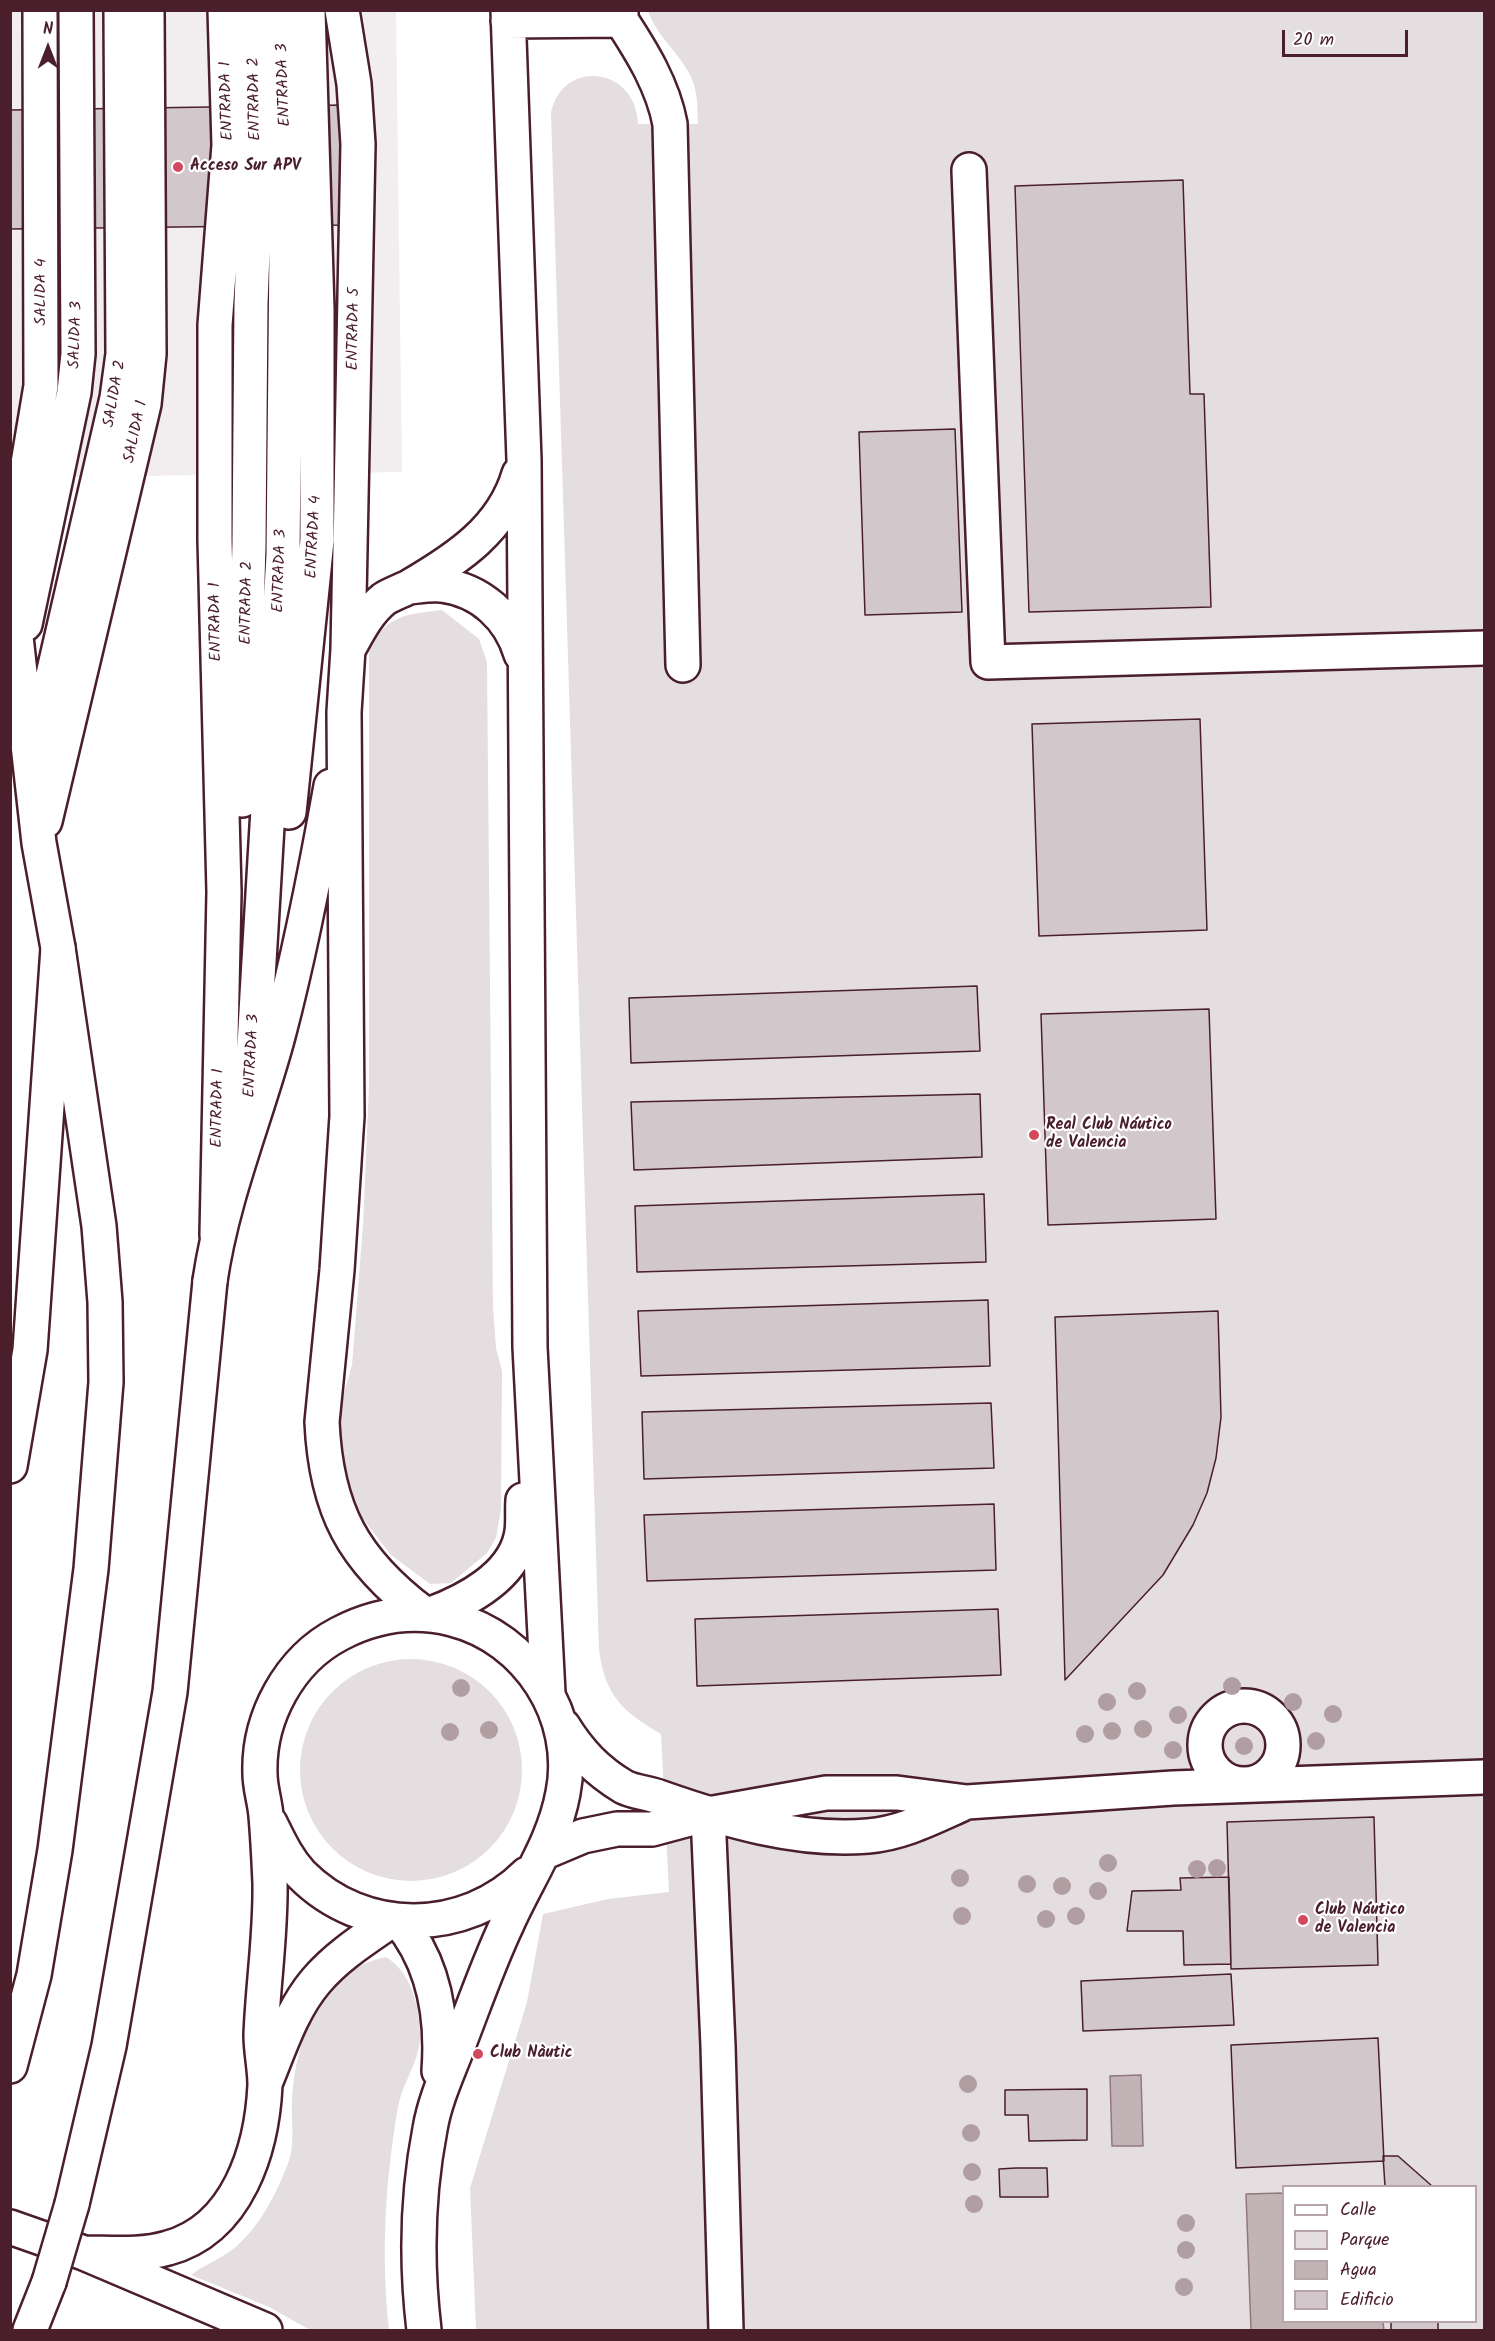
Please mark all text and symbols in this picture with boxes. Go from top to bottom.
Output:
text: N [43,17,53,42]
north arrow [18,18,78,78]
scale bar [1285,18,1411,56]
text: 20 m [1293,26,1334,55]
street label: ENTRADA 3 [274,43,296,127]
street label: ENTRADA 2 [246,57,266,141]
street label: ENTRADA 1 [217,61,239,141]
place label: Acceso Sur APV [190,157,300,177]
marker: Acceso Sur APV [171,160,185,174]
street label: SALIDA 4 [32,258,52,326]
street label: ENTRADA 5 [345,287,365,371]
street label: SALIDA 3 [66,301,88,369]
street label: SALIDA 2 [101,359,131,429]
street label: SALIDA 1 [121,399,153,465]
street label: ENTRADA 4 [303,495,327,579]
street label: ENTRADA 3 [270,529,292,613]
street label: ENTRADA 2 [238,561,258,645]
street label: ENTRADA 1 [207,582,227,662]
street label: ENTRADA 3 [241,1014,265,1098]
street label: ENTRADA 1 [209,1068,229,1148]
place label: Real Club Náutico de Valencia [1046,1116,1172,1154]
marker: Real Club Náutico de Valencia [1027,1128,1041,1142]
place label: Club Náutico de Valencia [1315,1901,1405,1939]
marker: Club Náutico de Valencia [1296,1913,1310,1927]
place label: Club Nàutic [490,2044,572,2064]
marker: Club Nàutic [471,2047,485,2061]
legend [1282,2185,1477,2323]
text: Calle [1340,2196,1376,2225]
text: Parque [1340,2226,1389,2255]
text: Agua [1340,2256,1377,2285]
text: Edificio [1340,2286,1394,2315]

